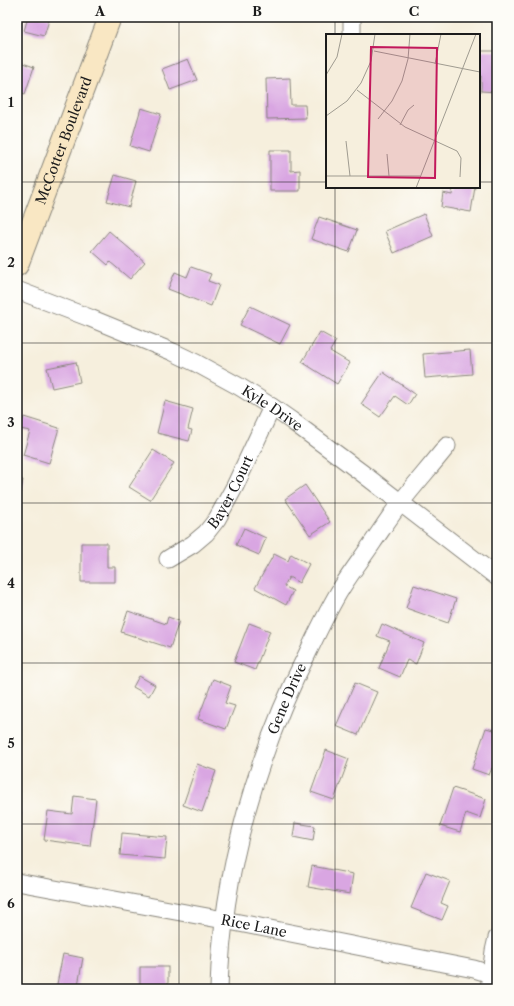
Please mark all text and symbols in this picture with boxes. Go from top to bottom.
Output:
text: A [94,3,106,19]
text: B [252,3,262,19]
text: C [409,3,419,19]
inset map [326,34,480,188]
street label: McCotter Boulevard [32,74,96,207]
text: 1 [8,94,14,110]
text: 2 [7,254,15,270]
street label: Kyle Drive [238,381,306,435]
text: 3 [7,414,15,430]
street label: Bayer Court [204,453,257,533]
text: 4 [7,575,15,591]
street label: Gene Drive [264,660,310,737]
text: 5 [7,735,15,751]
text: 6 [7,895,15,911]
street label: Rice Lane [220,911,289,941]

